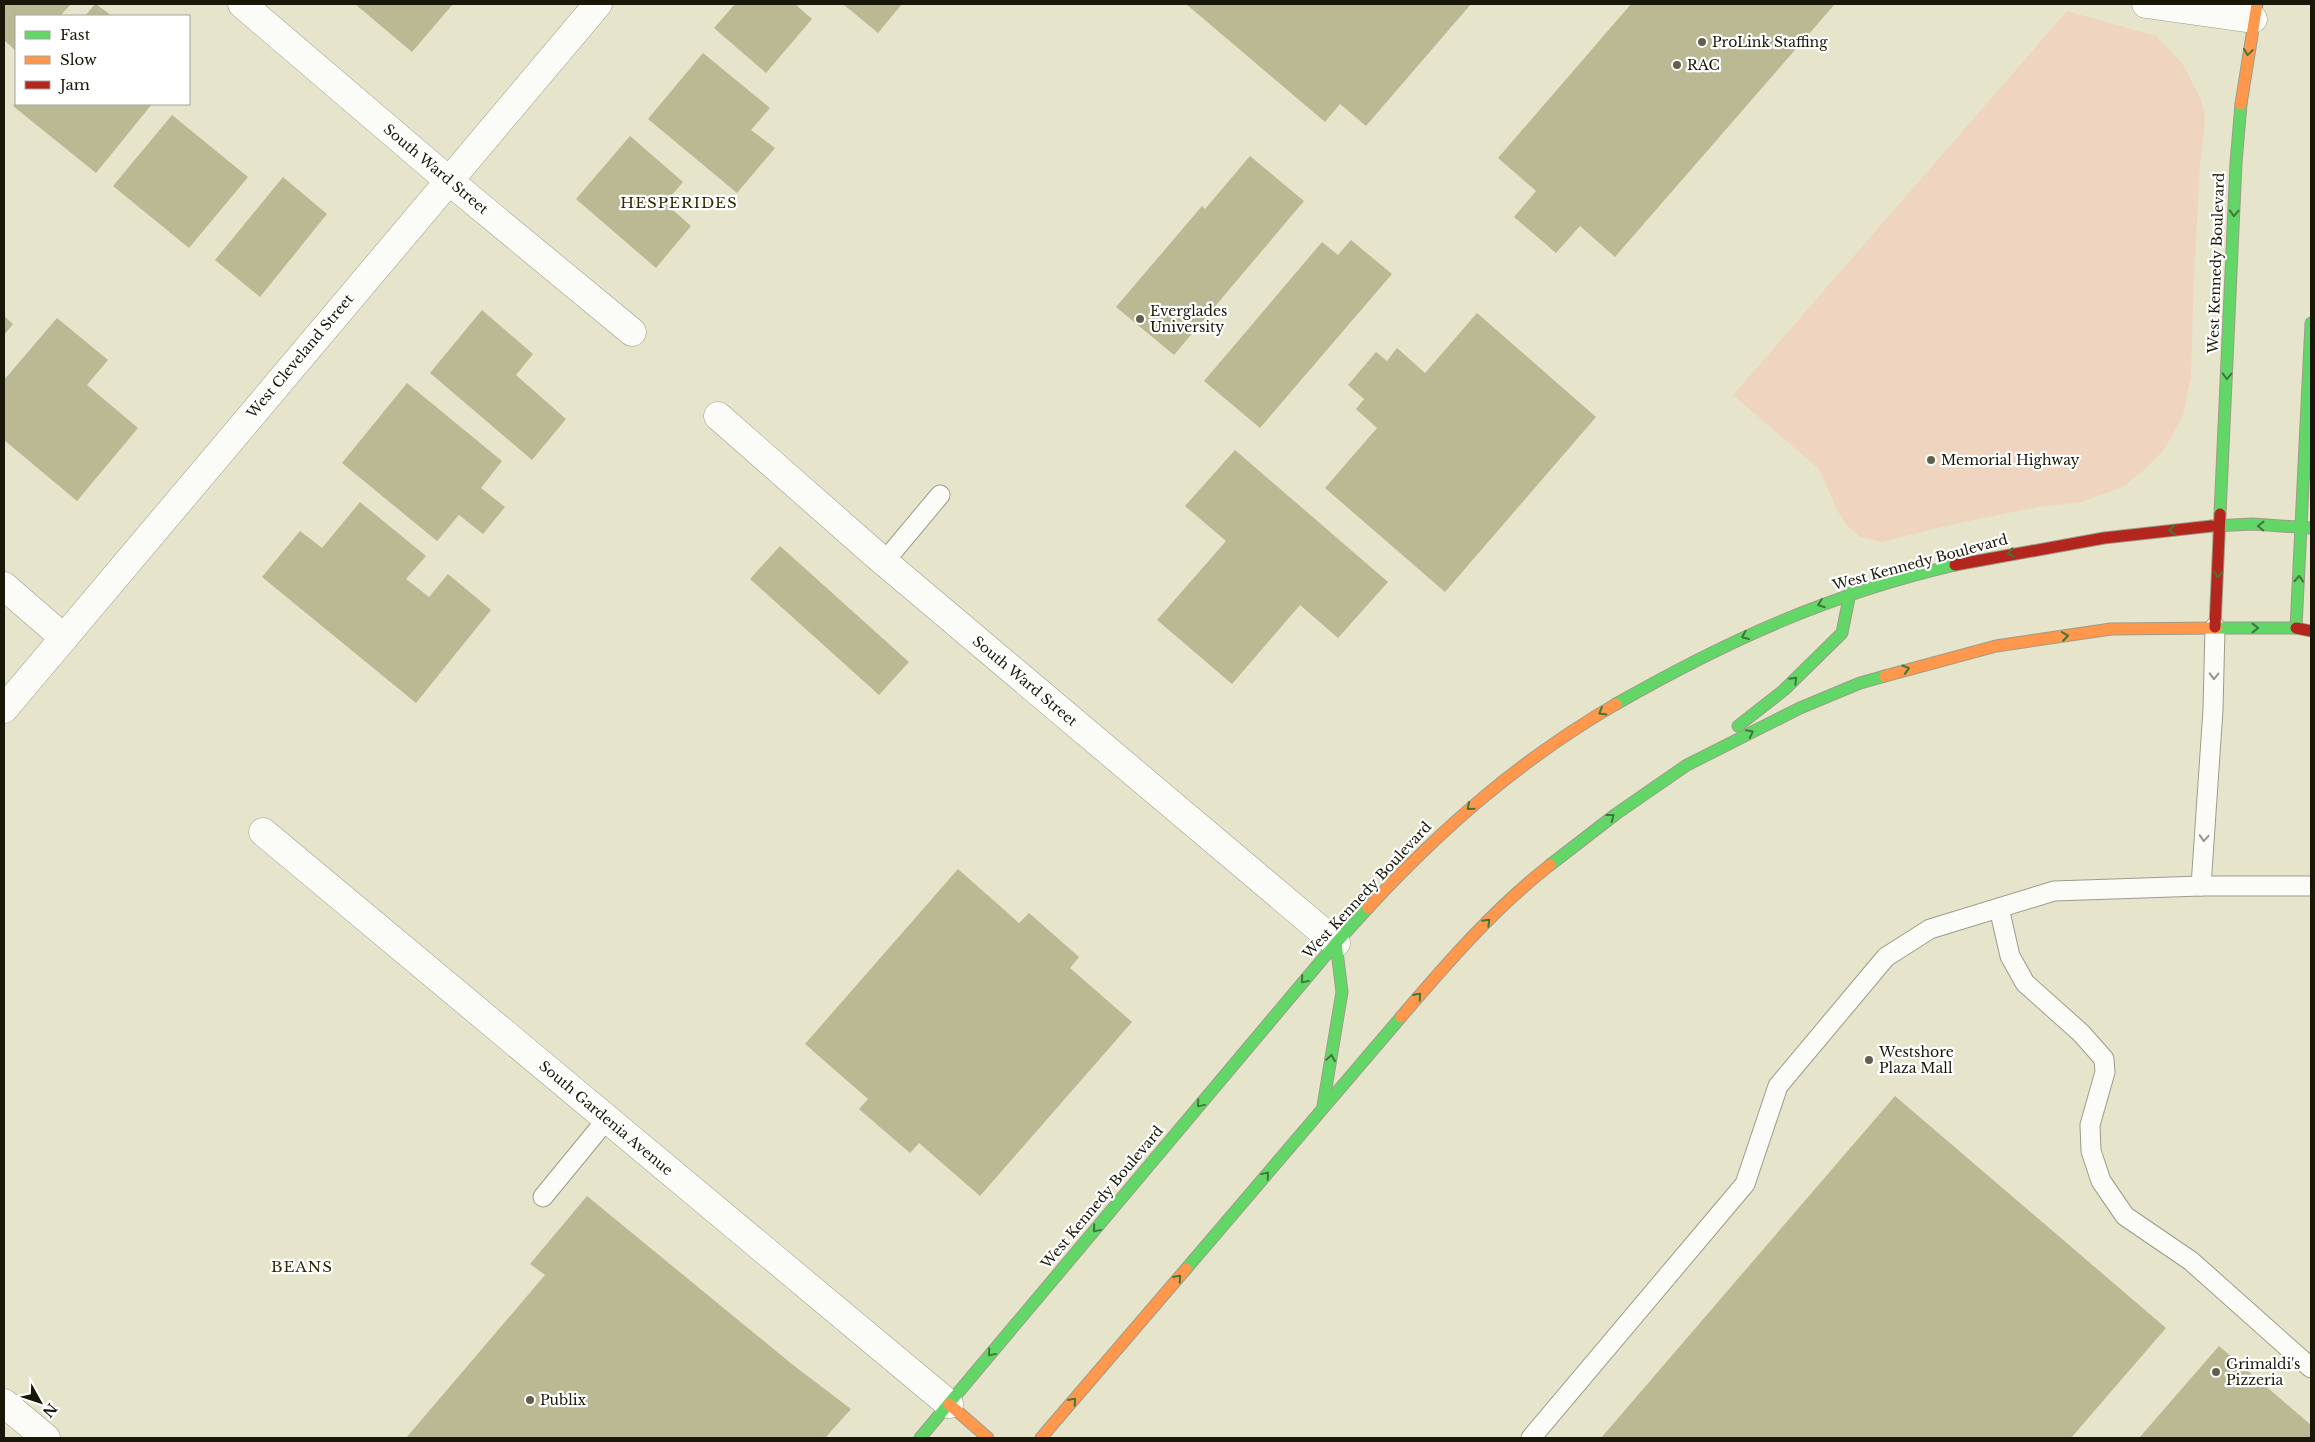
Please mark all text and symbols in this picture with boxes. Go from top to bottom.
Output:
legend [15,15,190,105]
text: Fast [60,25,91,44]
place label: ProLink Staffing [1712,33,1828,51]
marker: ProLink Staffing [1696,36,1708,48]
one-way arrow [2243,48,2254,56]
text: Slow [60,50,97,69]
place label: RAC [1687,56,1720,74]
marker: RAC [1671,59,1683,71]
text: Jam [58,75,90,94]
street label: South Ward Street [380,120,493,218]
street label: West Kennedy Boulevard [2204,172,2228,355]
district label: HESPERIDES [620,193,738,212]
one-way arrow [2228,210,2239,218]
street label: West Cleveland Street [242,290,358,422]
place label: Everglades University [1150,302,1227,336]
marker: Everglades University [1134,313,1146,325]
one-way arrow [2221,372,2232,380]
place label: Memorial Highway [1941,451,2080,469]
marker: Memorial Highway [1925,454,1937,466]
one-way arrow [2257,521,2264,531]
one-way arrow [2168,524,2176,535]
street label: West Kennedy Boulevard [1829,530,2010,594]
one-way arrow [2007,547,2016,558]
one-way arrow [2212,570,2223,578]
one-way arrow [2293,575,2304,583]
one-way arrow [1817,598,1825,608]
one-way arrow [2252,623,2260,633]
one-way arrow [1741,629,1750,640]
one-way arrow [2062,631,2070,642]
street label: South Ward Street [969,632,1082,730]
one-way arrow [1902,664,1910,674]
one-way arrow [2209,672,2219,680]
one-way arrow [1788,677,1797,686]
one-way arrow [1598,706,1607,716]
one-way arrow [1745,729,1754,739]
one-way arrow [1467,801,1476,810]
one-way arrow [1605,815,1614,823]
street label: West Kennedy Boulevard [1298,817,1436,963]
one-way arrow [2199,835,2210,843]
one-way arrow [1482,919,1491,928]
one-way arrow [1302,974,1310,983]
one-way arrow [1412,993,1421,1002]
place label: Westshore Plaza Mall [1878,1043,1954,1077]
one-way arrow [1325,1054,1335,1062]
marker: Westshore Plaza Mall [1863,1054,1875,1066]
street label: South Gardenia Avenue [535,1057,677,1179]
one-way arrow [1197,1099,1206,1108]
street label: West Kennedy Boulevard [1036,1122,1167,1273]
one-way arrow [1260,1171,1269,1180]
one-way arrow [1093,1223,1101,1232]
district label: BEANS [271,1257,333,1276]
one-way arrow [1173,1274,1182,1283]
one-way arrow [988,1348,997,1357]
place label: Grimaldi's Pizzeria [2226,1355,2300,1389]
marker: Grimaldi's Pizzeria [2210,1366,2222,1378]
north arrow [15,1377,65,1427]
place label: Publix [540,1391,586,1409]
marker: Publix [524,1394,536,1406]
one-way arrow [1067,1398,1076,1407]
text: N [39,1400,61,1421]

